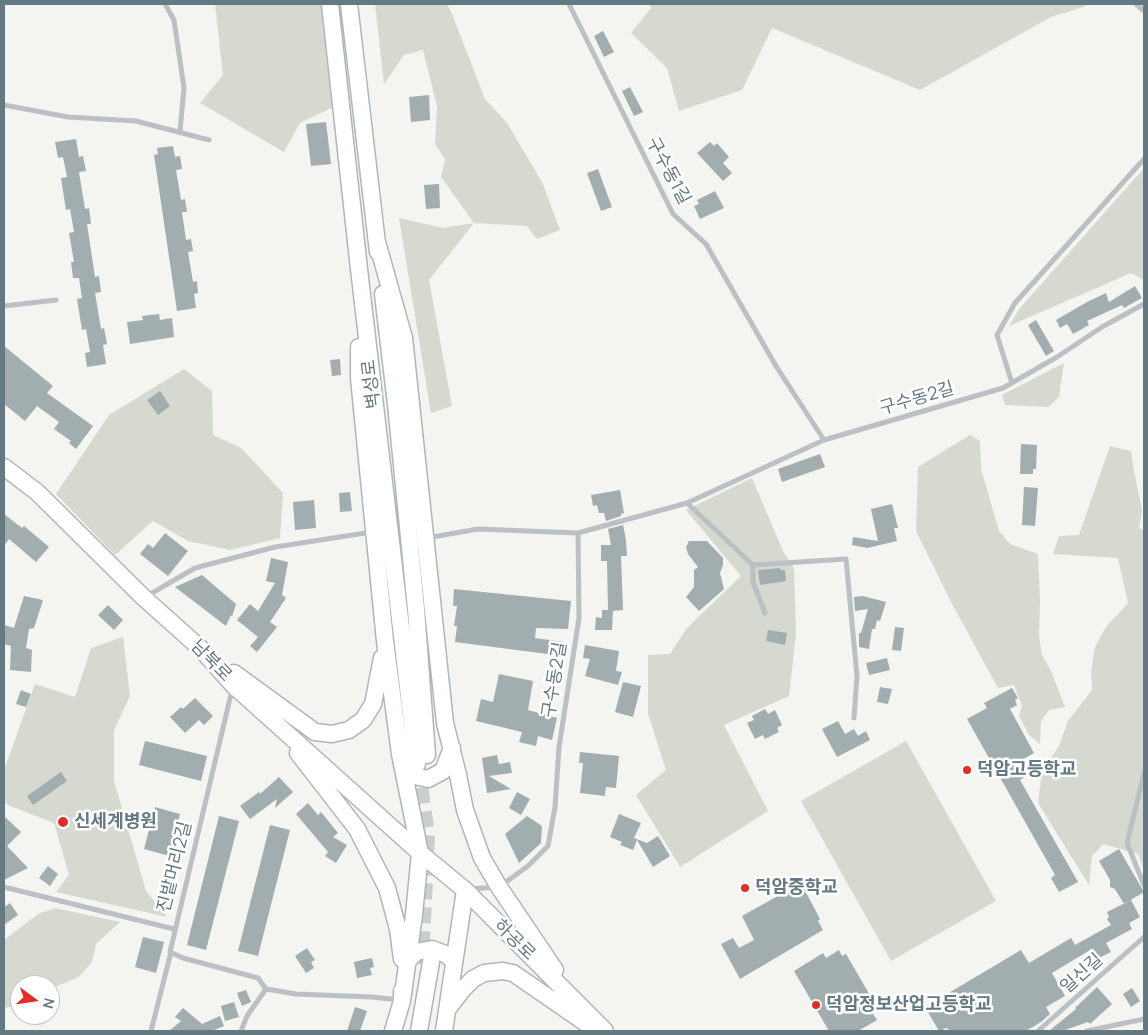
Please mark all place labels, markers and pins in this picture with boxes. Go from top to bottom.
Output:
place label: 덕암고등학교 [977,759,1076,781]
marker: 덕암고등학교 [961,764,973,776]
place label: 신세계병원 [74,811,157,833]
marker: 신세계병원 [56,815,70,829]
place label: 덕암중학교 [755,877,838,899]
marker: 덕암중학교 [739,882,751,894]
place label: 덕암정보산업고등학교 [826,994,992,1016]
marker: 덕암정보산업고등학교 [810,999,822,1011]

